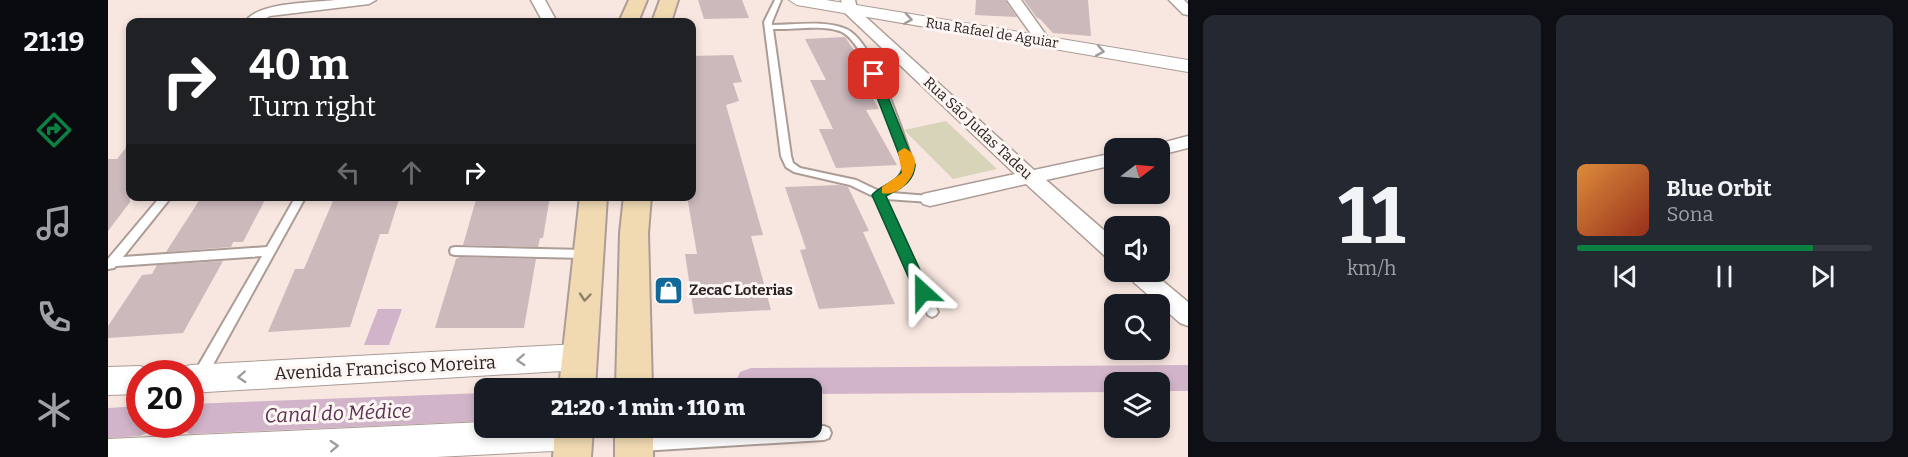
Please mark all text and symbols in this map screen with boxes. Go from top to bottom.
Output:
one-way arrow [903,13,913,25]
street label: Rua Rafael de Aguiar [924,14,1060,52]
text: 21:19 [24,26,84,58]
text: 40 m [249,40,349,90]
icon: right [150,42,228,120]
one-way arrow [1095,44,1105,57]
pin [848,48,899,99]
icon: arrive [857,57,890,90]
street label: Rua São Judas Tadeu [920,73,1036,183]
text: Turn right [249,91,376,123]
icon: directions [33,109,75,151]
north arrow [1104,138,1170,204]
map controls [1104,138,1170,438]
icon: left [332,156,365,189]
icon: ahead [395,156,428,189]
icon: right [458,156,491,189]
text: 11 [1338,170,1405,264]
text: Blue Orbit [1667,175,1772,202]
icon: music [33,202,75,244]
text: Sona [1667,202,1713,226]
button: sound [1104,216,1170,282]
text: km/h [1347,256,1397,280]
position arrow [891,260,955,324]
icon: previous [1609,260,1642,293]
icon: pause [1708,260,1741,293]
icon: next [1806,260,1839,293]
shop icon: ZecaC Loterias [652,274,684,306]
place label: ZecaC Loterias [689,281,793,299]
one-way arrow [579,292,592,301]
button: search [1104,294,1170,360]
icon: phone [33,296,75,338]
street label: Avenida Francisco Moreira [274,351,496,385]
one-way arrow [516,354,525,367]
speed limit sign: 20 [126,360,204,438]
one-way arrow [238,370,247,383]
button: layers [1104,372,1170,438]
icon: climate [33,389,75,431]
text: 21:20 · 1 min · 110 m [551,394,745,421]
water label: Canal do Médice [264,398,412,428]
one-way arrow [330,439,339,452]

